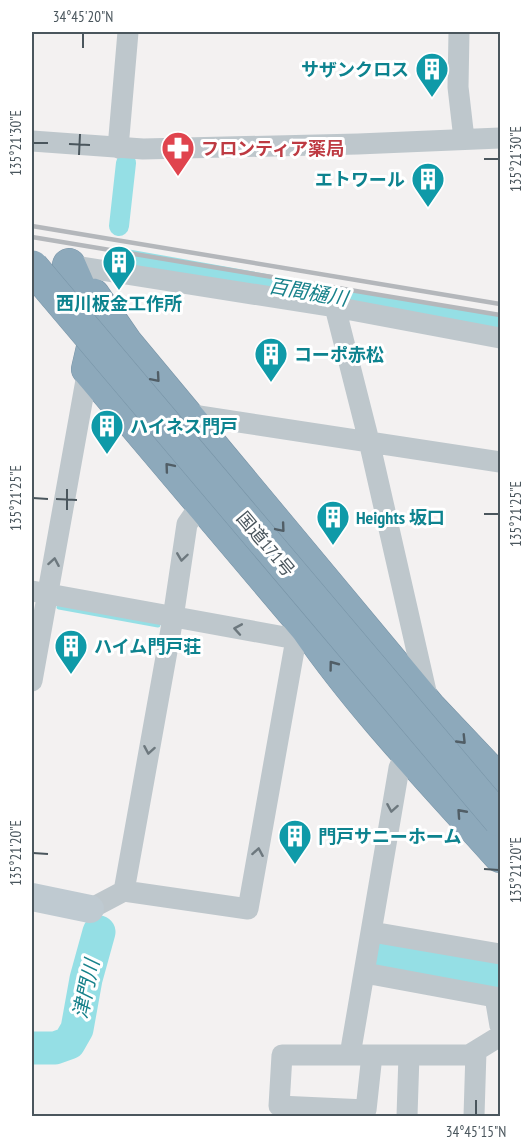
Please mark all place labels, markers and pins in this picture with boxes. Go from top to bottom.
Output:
building icon: サザンクロス [414,51,450,98]
place label: サザンクロス [301,58,409,81]
pharmacy icon: フロンティア薬局 [160,130,196,177]
place label: フロンティア薬局 [201,137,344,160]
building icon: エトワール [410,161,446,208]
place label: エトワール [315,168,405,191]
building icon: 西川板金工作所 [101,244,137,291]
place label: 西川板金工作所 [56,292,182,315]
building icon: コーポ赤松 [253,336,289,383]
place label: コーポ赤松 [294,343,384,366]
building icon: ハイネス門戸 [89,408,125,455]
place label: ハイネス門戸 [130,415,238,438]
building icon: Heights 坂口 [315,499,351,546]
place label: Heights 坂口 [356,506,445,529]
building icon: ハイム門戸荘 [53,628,89,675]
place label: ハイム門戸荘 [94,635,201,658]
building icon: 門戸サニーホーム [277,818,313,865]
place label: 門戸サニーホーム [318,825,461,848]

